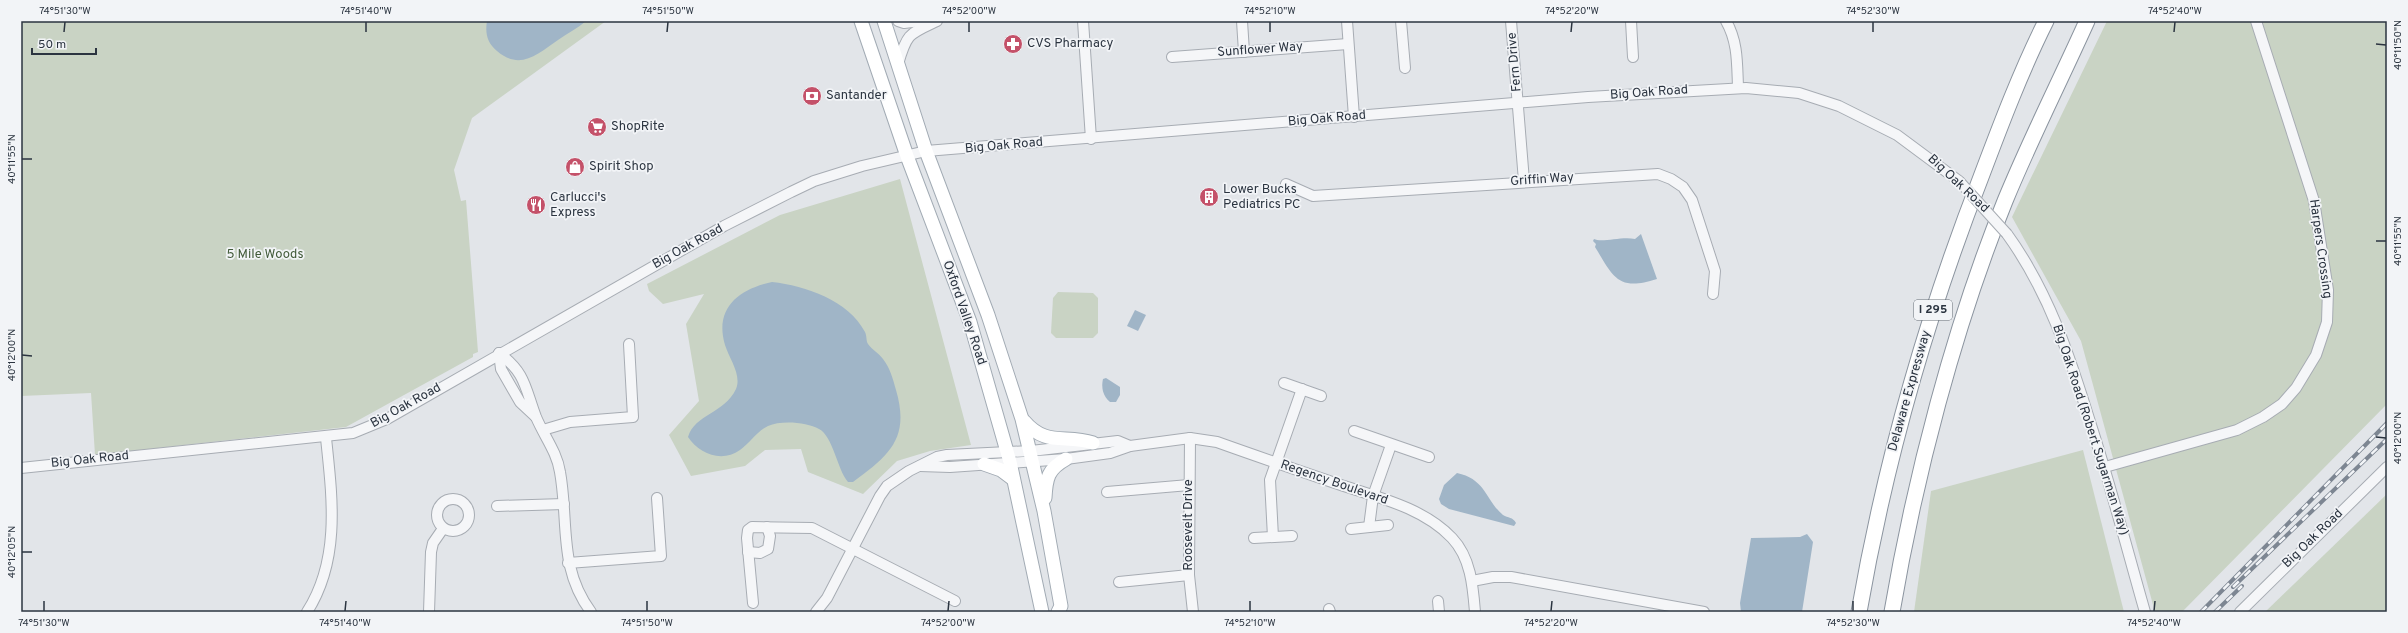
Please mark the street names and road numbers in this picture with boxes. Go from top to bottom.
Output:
street label: Fern Drive [1504,32,1526,92]
street label: Sunflower Way [1217,39,1303,61]
street label: Big Oak Road [1609,82,1689,104]
street label: Big Oak Road [1287,108,1367,130]
street label: Big Oak Road [964,135,1044,157]
street label: Big Oak Road [1924,151,1992,217]
street label: Griffin Way [1510,170,1574,190]
street label: Harpers Crossing [2305,198,2335,300]
street label: Big Oak Road [650,221,726,273]
street label: Oxford Valley Road [939,259,989,367]
road number: I 295 [1914,300,1952,320]
street label: Big Oak Road (Robert Sugarman Way) [2048,323,2132,537]
street label: Delaware Expressway [1885,329,1935,453]
street label: Big Oak Road [368,380,444,432]
street label: Big Oak Road [50,448,130,472]
street label: Regency Boulevard [1278,457,1390,509]
street label: Roosevelt Drive [1181,479,1197,571]
street label: Big Oak Road [2279,506,2347,572]

